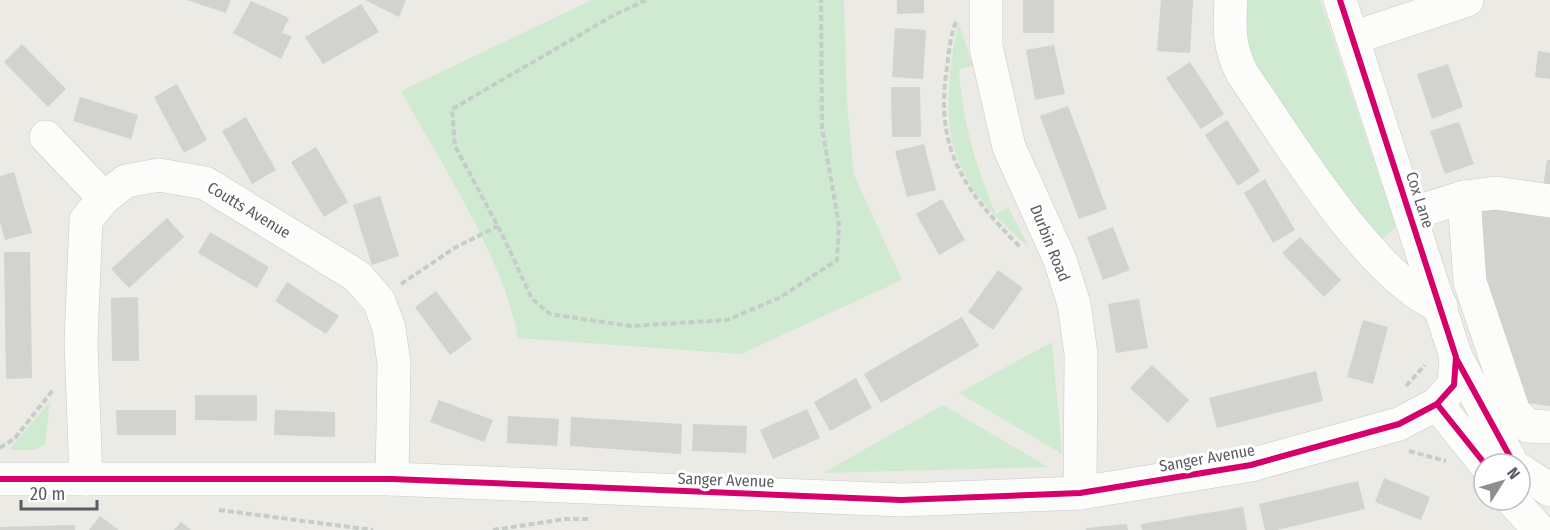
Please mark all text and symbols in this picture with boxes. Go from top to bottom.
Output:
street label: Cox Lane [1402,169,1438,231]
street label: Coutts Avenue [204,178,294,242]
street label: Durbin Road [1026,202,1074,284]
street label: Sanger Avenue [1158,440,1256,476]
north arrow [1472,452,1532,512]
text: N [1503,464,1524,483]
street label: Sanger Avenue [677,469,775,491]
scale bar [21,473,98,511]
text: 20 m [30,483,65,505]

